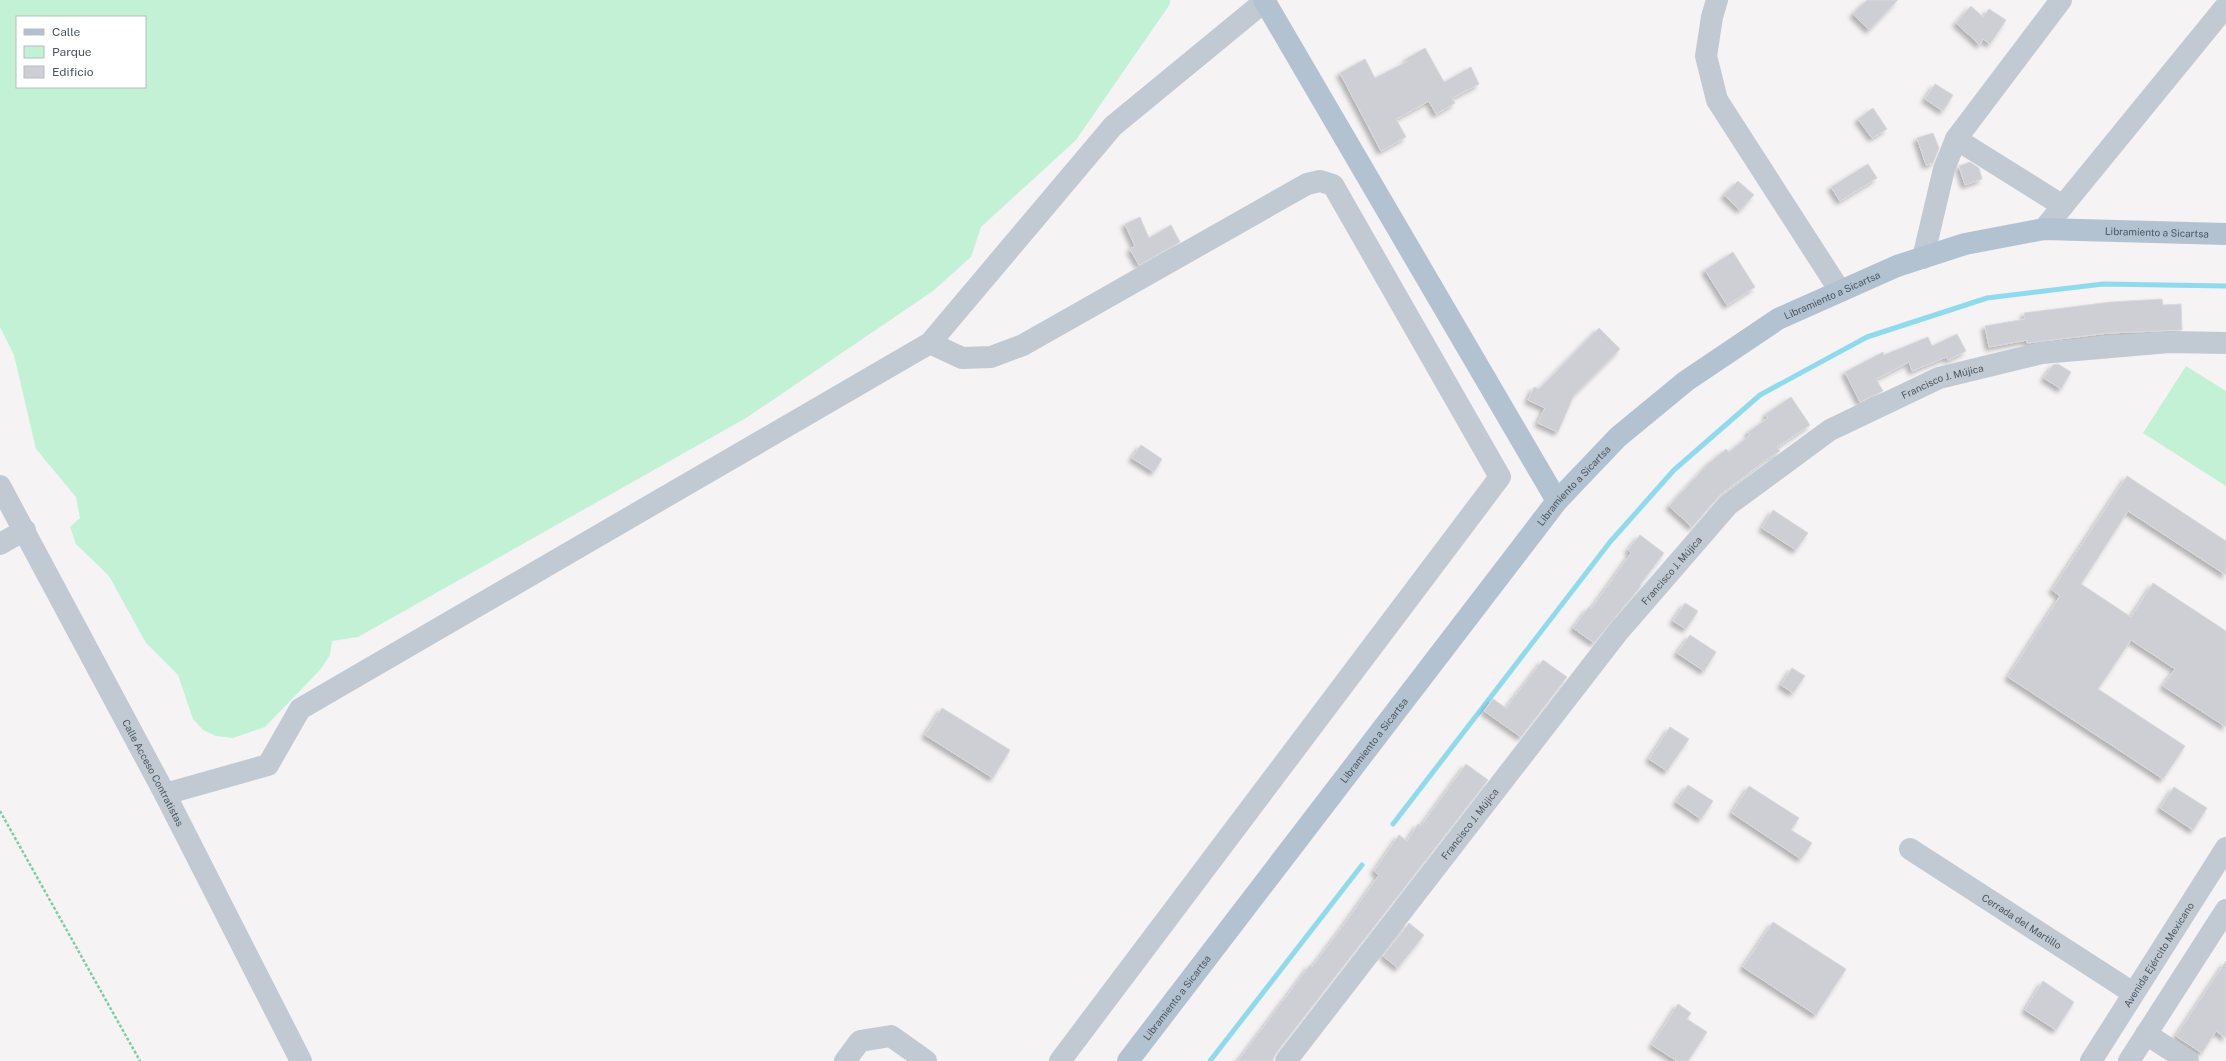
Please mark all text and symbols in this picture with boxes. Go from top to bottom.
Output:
legend [16,16,146,88]
text: Calle [52,25,81,39]
text: Parque [52,45,92,59]
text: Edificio [52,65,94,79]
street label: Libramiento a Sicartsa [2105,225,2209,240]
street label: Libramiento a Sicartsa [1782,268,1882,322]
street label: Francisco J. Mújica [1899,361,1985,401]
street label: Libramiento a Sicartsa [1534,443,1613,528]
street label: Francisco J. Mújica [1639,534,1704,607]
street label: Libramiento a Sicartsa [1337,695,1410,785]
street label: Calle Acceso Contratistas [120,717,186,828]
street label: Francisco J. Mújica [1438,786,1501,862]
street label: Cerrada del Martillo [1980,891,2064,951]
street label: Avenida Ejército Mexicano [2121,900,2196,1009]
street label: Libramiento a Sicartsa [1140,953,1213,1042]

